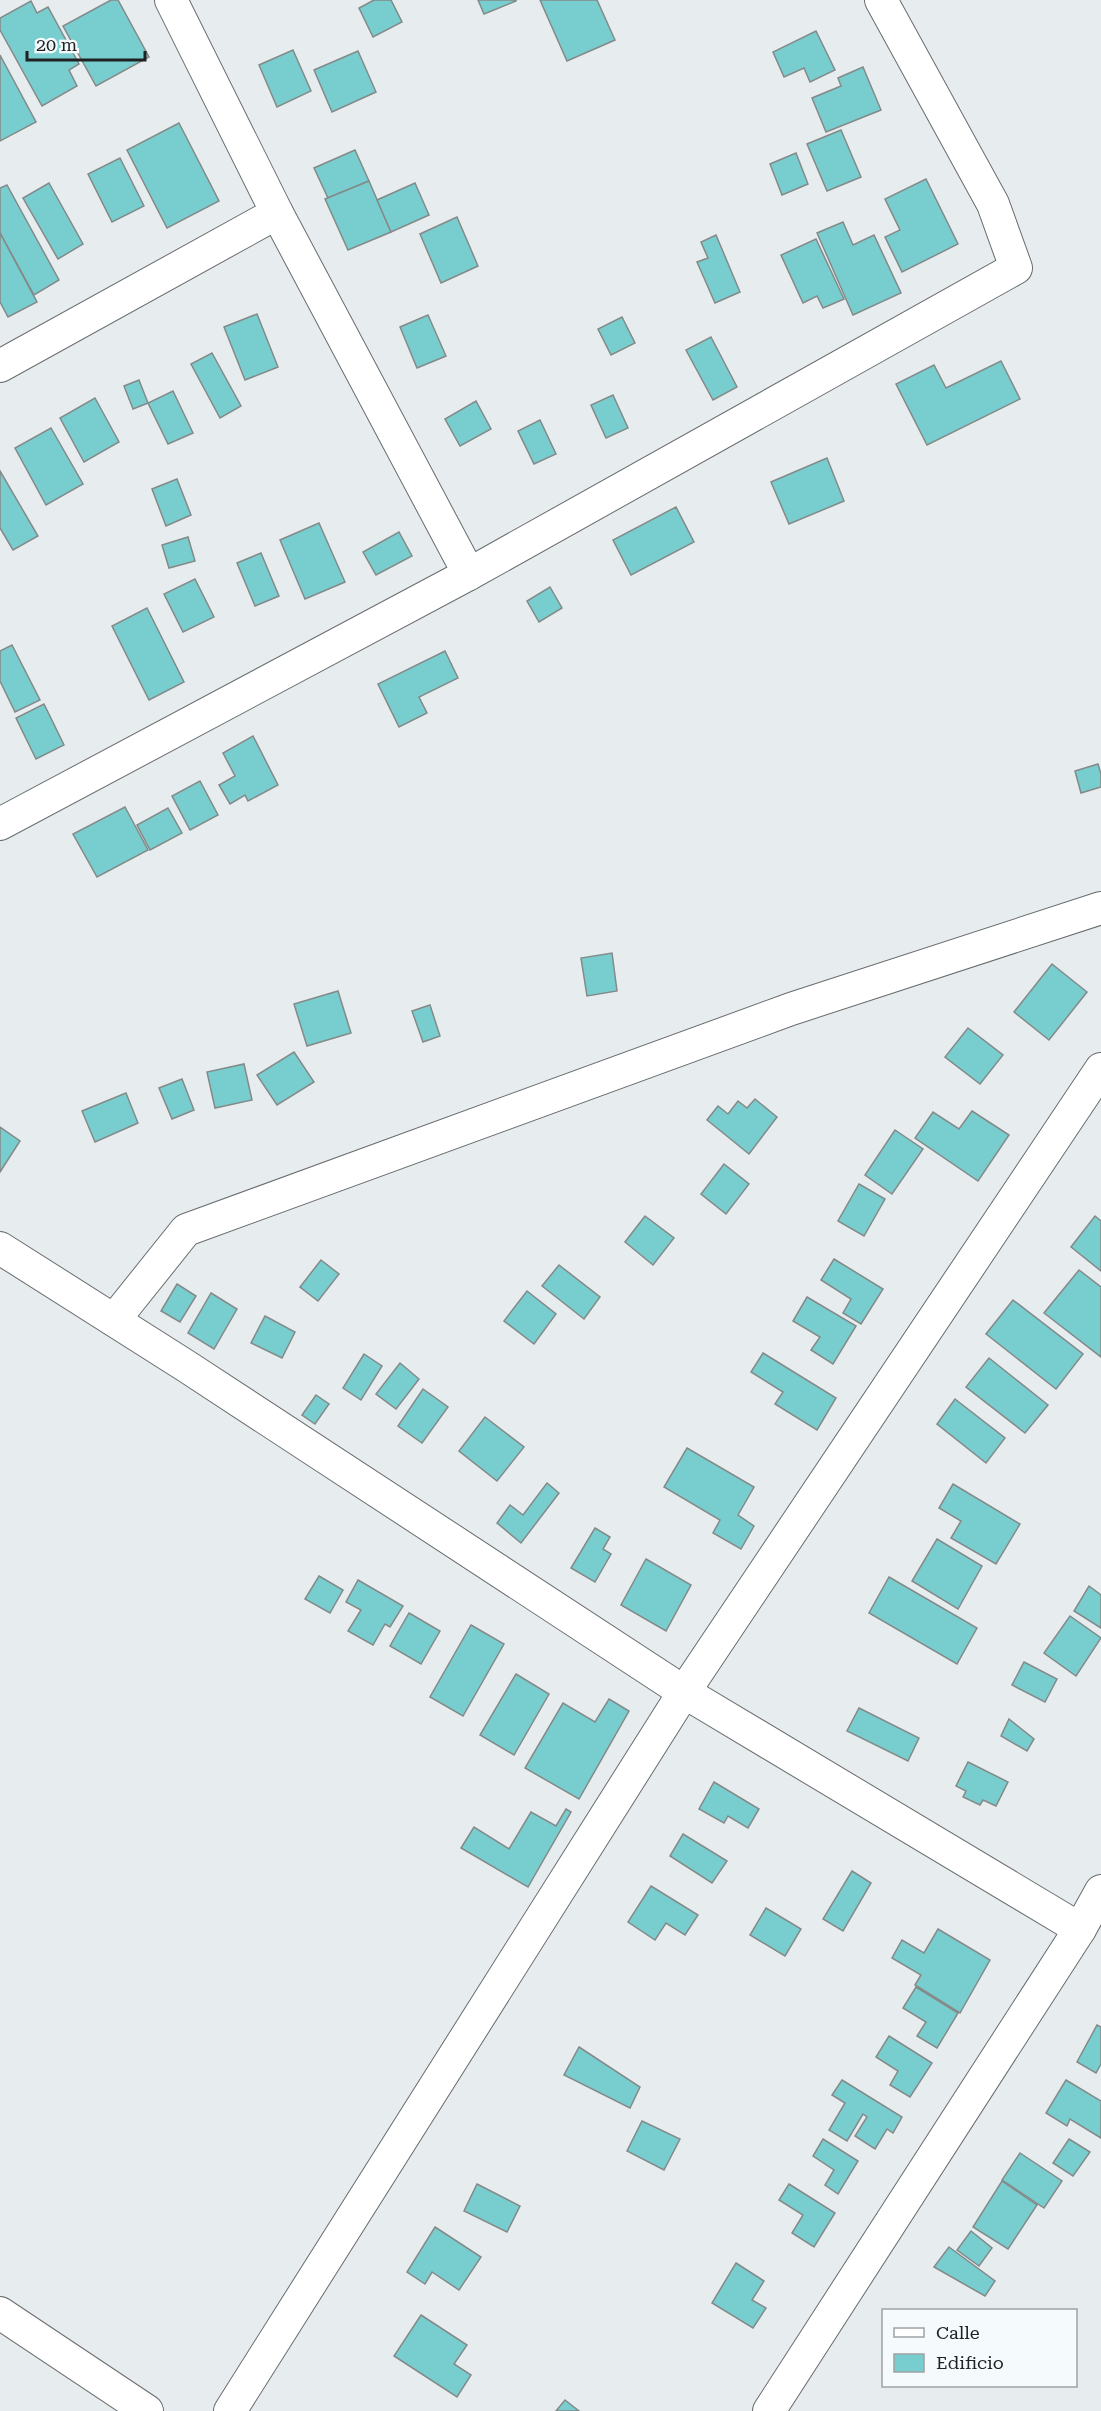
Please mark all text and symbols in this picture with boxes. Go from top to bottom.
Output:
scale bar [27,24,146,62]
text: 20 m [36,34,77,55]
legend [882,2309,1077,2387]
text: Calle [936,2322,980,2343]
text: Edificio [936,2352,1004,2373]

